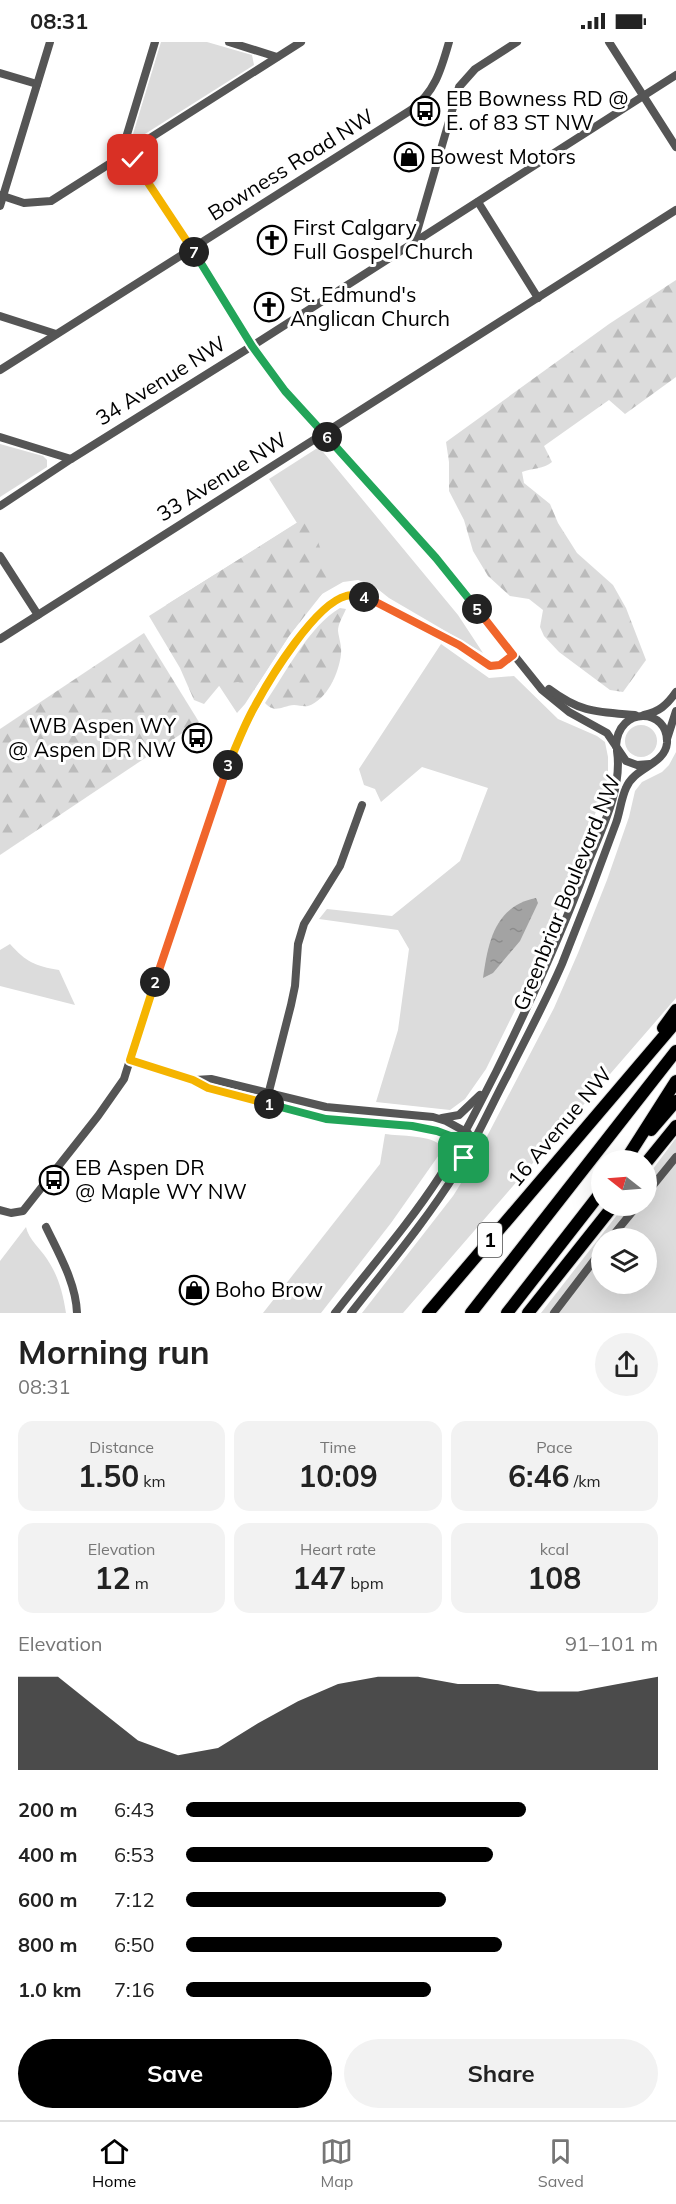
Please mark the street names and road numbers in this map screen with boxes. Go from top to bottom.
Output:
street label: Bowness Road NW [203,103,378,226]
street label: 34 Avenue NW [91,330,230,430]
street label: 33 Avenue NW [152,426,291,526]
street label: Greenbriar Boulevard NW [507,771,625,1014]
street label: 16 Avenue NW [502,1061,617,1192]
road number: 1 [478,1223,502,1257]

